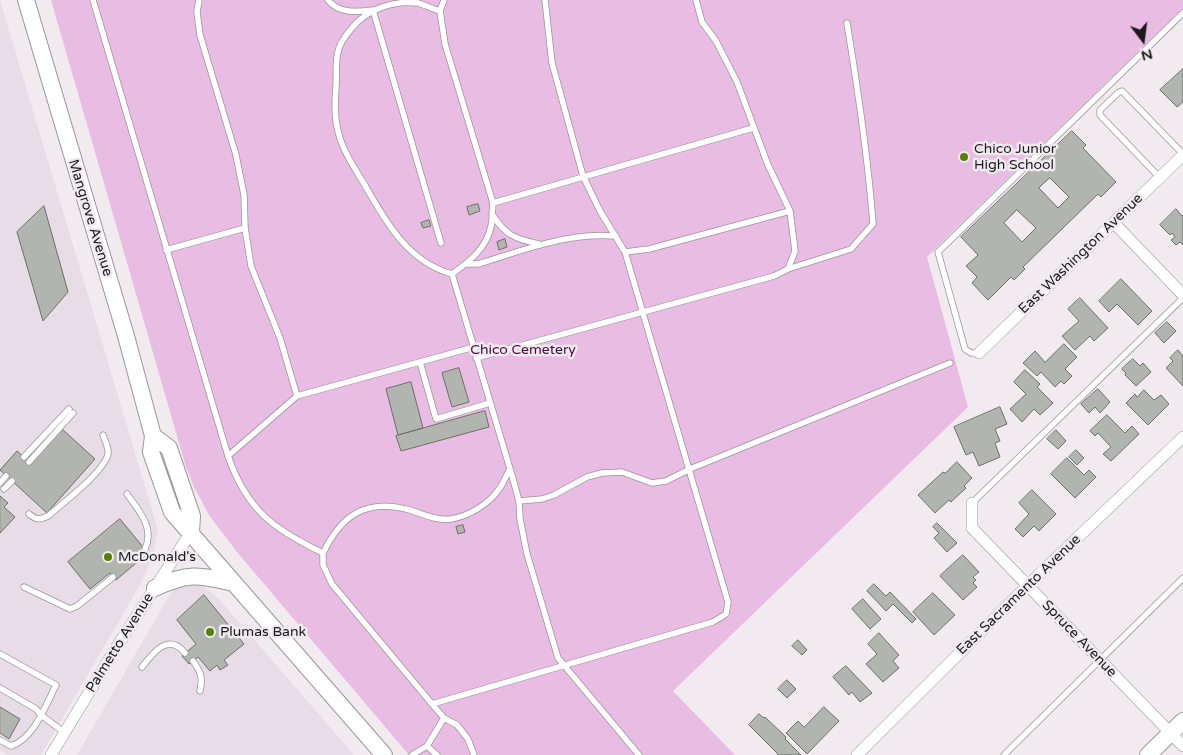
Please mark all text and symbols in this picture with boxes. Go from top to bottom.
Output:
north arrow [1118,15,1168,65]
text: N [1139,45,1155,65]
place label: Chico Junior High School [974,141,1056,174]
marker: Chico Junior High School [958,151,970,163]
street label: Mangrove Avenue [64,158,116,278]
street label: East Washington Avenue [1015,190,1147,318]
park label: Chico Cemetery [470,342,576,358]
street label: East Sacramento Avenue [953,531,1085,659]
place label: McDonald's [118,549,196,565]
marker: McDonald's [102,551,114,563]
street label: Palmetto Avenue [83,590,157,696]
street label: Spruce Avenue [1038,597,1120,681]
place label: Plumas Bank [220,624,306,640]
marker: Plumas Bank [204,626,216,638]

